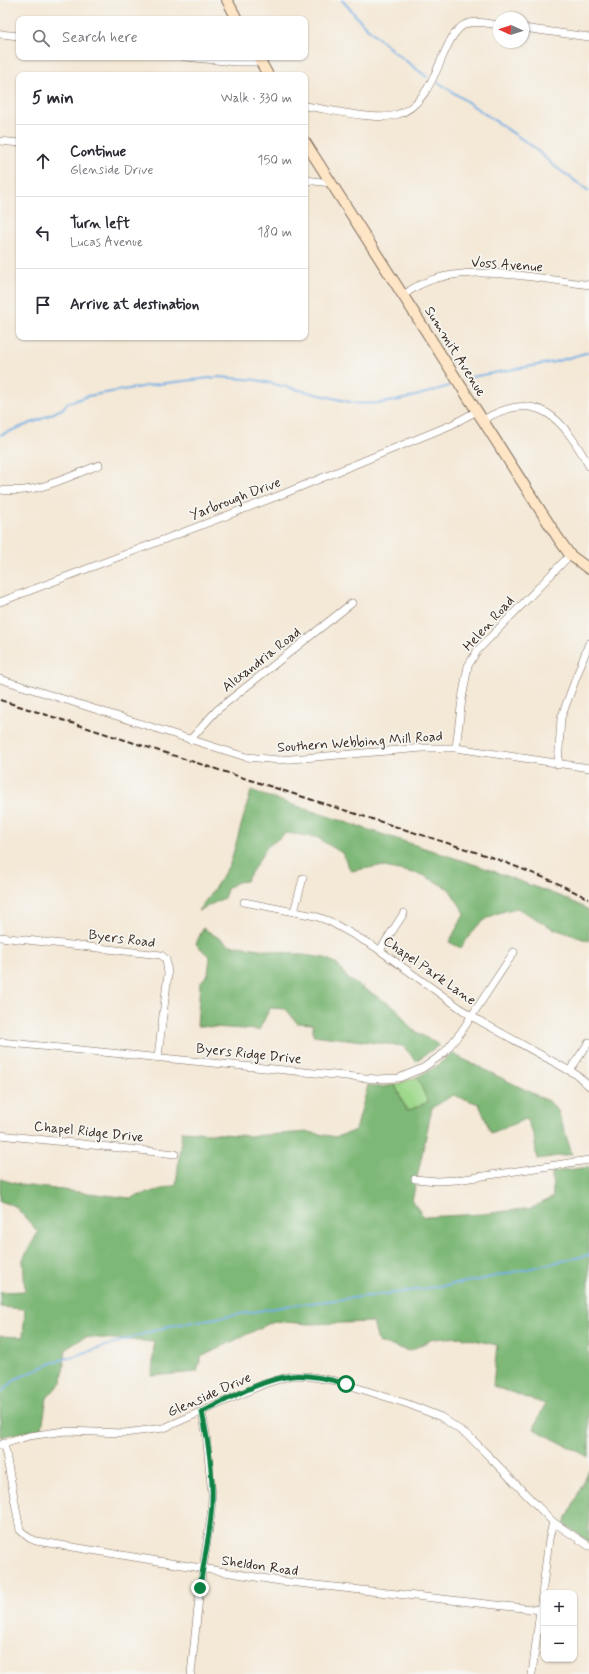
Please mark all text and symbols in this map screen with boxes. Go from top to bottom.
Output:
north arrow [493,12,529,48]
search box [16,16,308,60]
icon: search [30,27,52,49]
text: Search here [62,28,138,48]
text: 5 min [32,87,74,109]
text: Walk · 330 m [221,90,292,107]
text: Continue [70,142,126,162]
icon: ahead [32,150,54,172]
text: 150 m [258,152,292,169]
text: Glenside Drive [70,162,153,179]
text: Turn left [70,214,130,234]
icon: left [32,222,54,244]
text: 180 m [257,224,292,241]
text: Lucas Avenue [70,234,143,251]
street label: Voss Avenue [470,254,544,276]
icon: arrive [32,294,54,316]
text: Arrive at destination [70,295,199,315]
street label: Summit Avenue [420,303,490,400]
street label: Yarbrough Drive [187,473,283,525]
street label: Helen Road [459,592,518,655]
street label: Alexandria Road [219,623,305,696]
street label: Southern Webbing Mill Road [277,727,443,757]
street label: Byers Road [87,926,156,952]
street label: Chapel Park Lane [380,932,479,1009]
street label: Byers Ridge Drive [195,1040,303,1068]
street label: Chapel Ridge Drive [33,1117,145,1147]
street label: Glenside Drive [165,1368,254,1421]
route start [337,1375,355,1393]
street label: Sheldon Road [220,1552,299,1580]
route end [191,1579,209,1597]
map controls [541,1590,577,1662]
button: + [541,1590,577,1626]
button: − [541,1626,577,1662]

